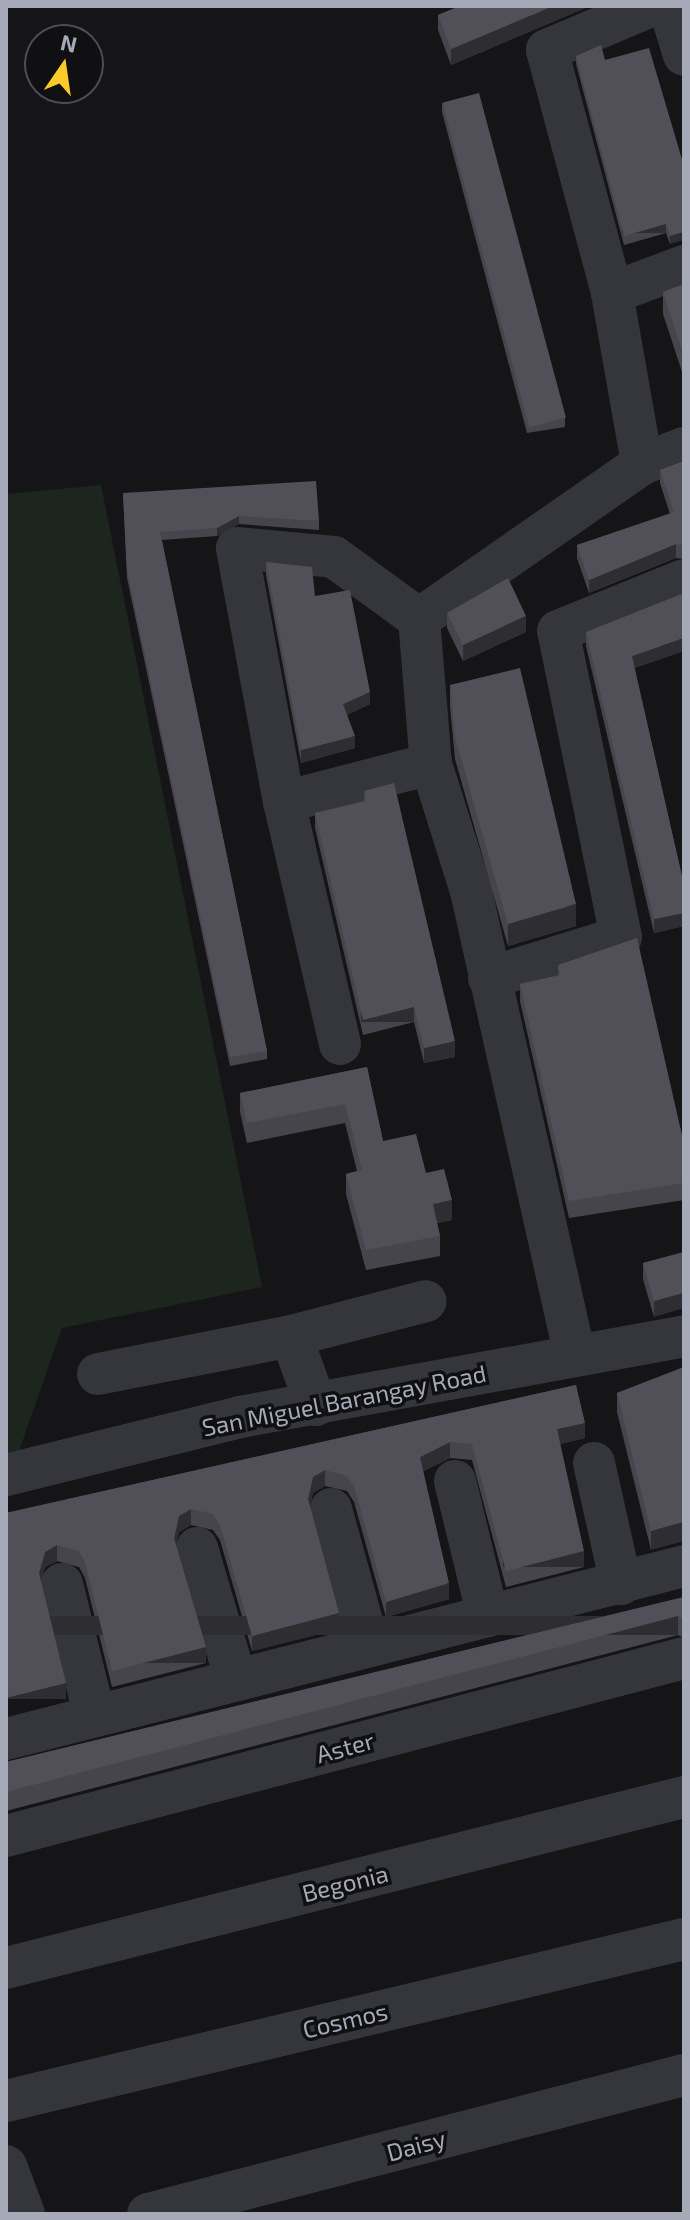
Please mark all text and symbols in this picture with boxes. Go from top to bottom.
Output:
north arrow [24,24,104,104]
text: N [58,28,80,57]
street label: San Miguel Barangay Road [199,1358,489,1442]
street label: Aster [313,1725,377,1769]
street label: Begonia [299,1858,391,1908]
street label: Cosmos [300,1996,390,2044]
street label: Daisy [383,2123,449,2167]

